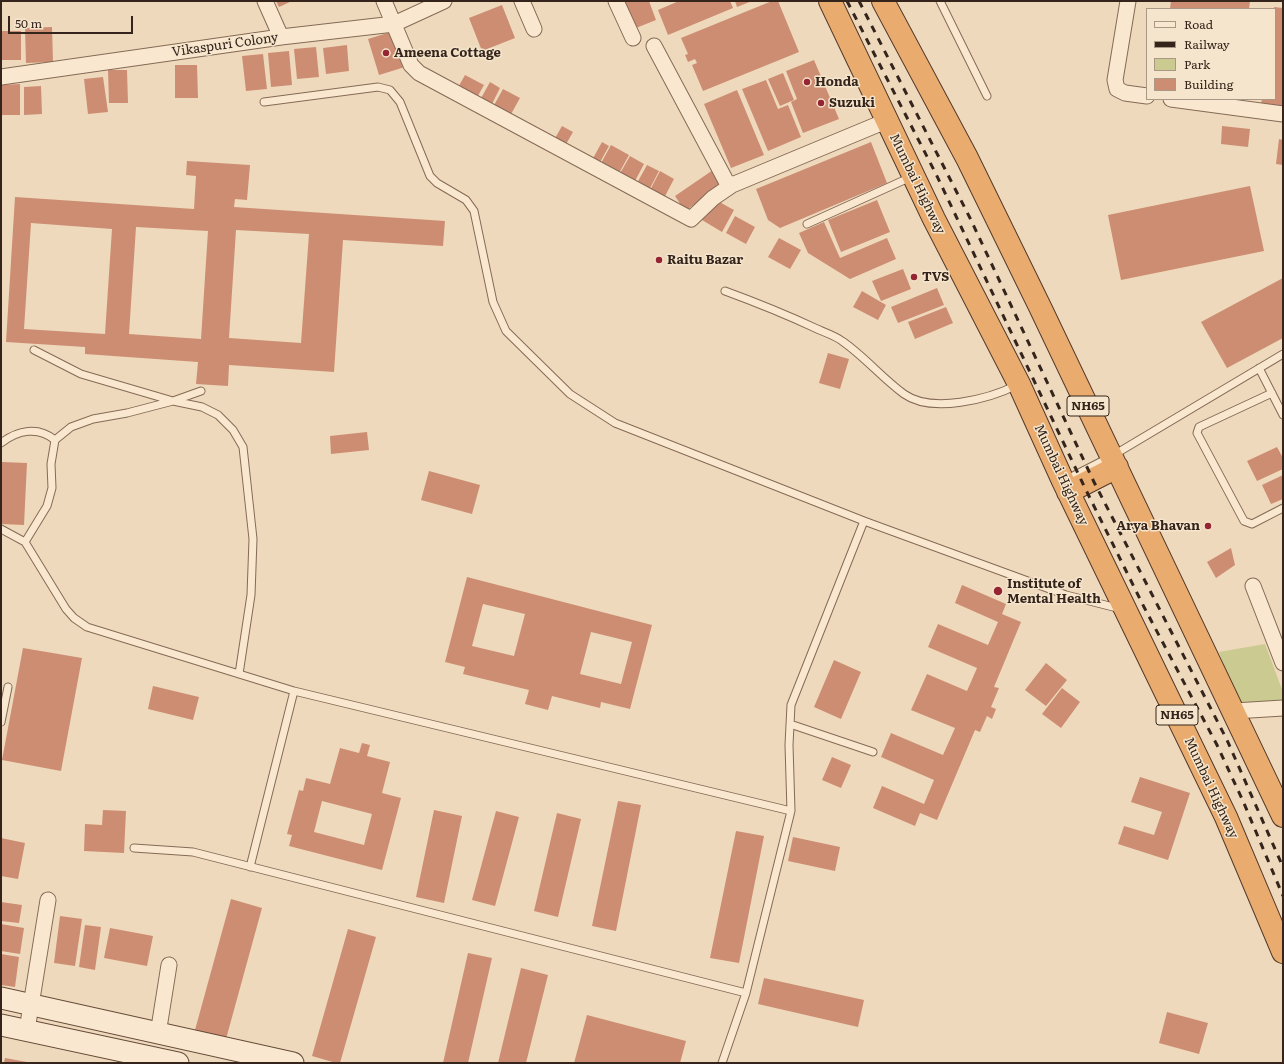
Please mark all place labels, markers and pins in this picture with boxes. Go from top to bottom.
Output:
place label: Ameena Cottage [394,45,501,61]
marker: Ameena Cottage [381,48,391,58]
place label: Honda [815,74,859,90]
marker: Honda [802,77,812,87]
place label: Suzuki [829,95,875,111]
marker: Suzuki [816,98,826,108]
place label: Raitu Bazar [667,252,743,268]
marker: Raitu Bazar [654,255,664,265]
place label: TVS [922,269,949,285]
marker: TVS [909,272,919,282]
place label: Arya Bhavan [1116,518,1200,534]
marker: Arya Bhavan [1203,521,1213,531]
place label: Institute of Mental Health [1007,576,1101,607]
marker: Institute of Mental Health [992,585,1004,597]

